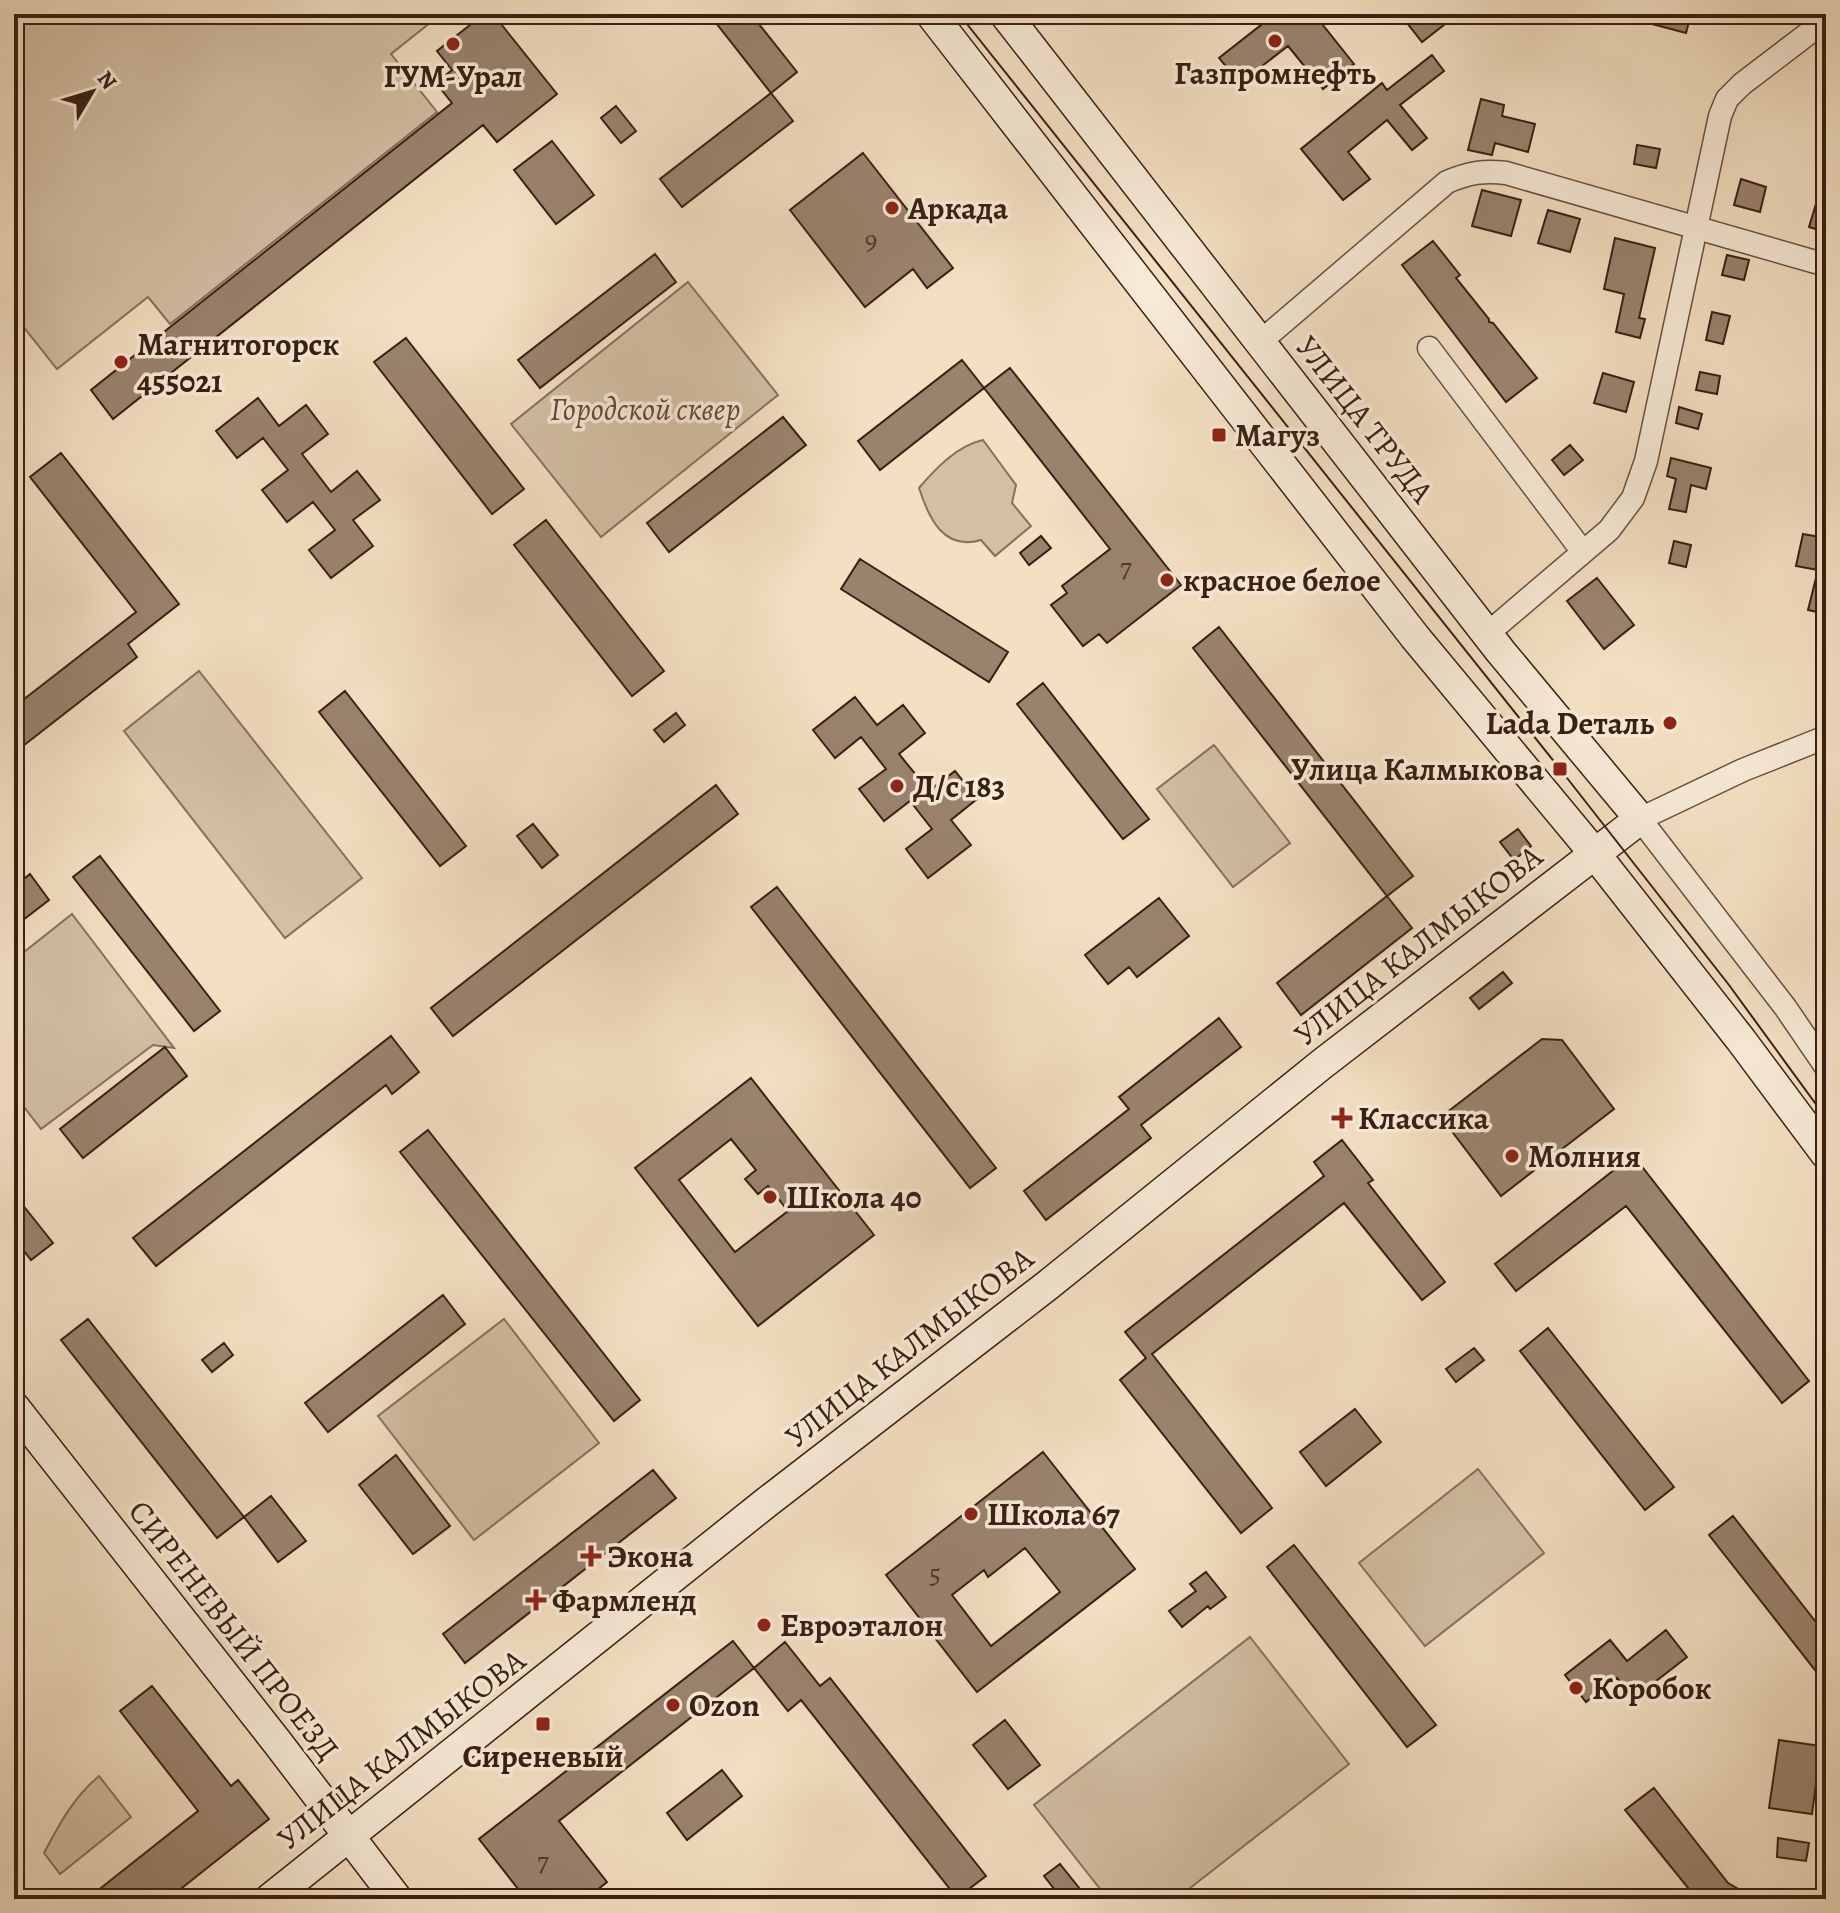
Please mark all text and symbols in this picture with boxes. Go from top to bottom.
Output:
marker: Газпромнефть [1266,32,1284,50]
marker: ГУМ-Урал [444,35,462,53]
place label: Газпромнефть [1174,51,1376,95]
north arrow [52,52,132,132]
place label: ГУМ-Урал [384,54,522,98]
text: N [90,65,124,96]
place label: Аркада [907,186,1009,230]
marker: Аркада [883,199,901,217]
house number: 9 [865,221,877,259]
place label: Магнитогорск 455021 [137,322,340,403]
street label: УЛИЦА ТРУДА [1286,326,1445,513]
marker: Магнитогорск 455021 [112,353,130,371]
park label: Городской сквер [550,387,740,431]
place label: Магуз [1235,413,1320,457]
marker: Магуз [1210,426,1228,444]
house number: 7 [1120,549,1132,587]
place label: красное белое [1183,558,1381,602]
marker: красное белое [1158,571,1176,589]
place label: Lada Dеталь [1486,701,1654,745]
marker: Lada Dеталь [1661,714,1679,732]
place label: Улица Калмыкова [1291,747,1545,791]
marker: Улица Калмыкова [1551,760,1569,778]
place label: Д/с 183 [913,764,1005,808]
marker: Д/с 183 [888,777,906,795]
street label: УЛИЦА КАЛМЫКОВА [1285,833,1552,1056]
place label: Классика [1358,1096,1490,1140]
marker: Классика [1333,1109,1351,1127]
place label: Молния [1528,1134,1641,1178]
marker: Молния [1503,1147,1521,1165]
place label: Школа 40 [786,1175,922,1219]
marker: Школа 40 [761,1188,779,1206]
street label: УЛИЦА КАЛМЫКОВА [776,1235,1043,1458]
street label: СИРЕНЕВЫЙ ПРОЕЗД [118,1491,350,1769]
place label: Школа 67 [987,1492,1120,1536]
marker: Школа 67 [962,1505,980,1523]
place label: Экона [607,1534,694,1578]
marker: Экона [582,1547,600,1565]
house number: 5 [929,1555,941,1593]
place label: Фармленд [552,1578,697,1622]
marker: Фармленд [527,1591,545,1609]
place label: Евроэталон [780,1603,943,1647]
marker: Евроэталон [755,1616,773,1634]
street label: УЛИЦА КАЛМЫКОВА [268,1637,535,1860]
place label: Коробок [1592,1666,1712,1710]
marker: Коробок [1567,1679,1585,1697]
place label: Ozon [689,1683,760,1727]
marker: Ozon [664,1696,682,1714]
marker: Сиреневый [534,1715,552,1733]
place label: Сиреневый [462,1734,624,1778]
house number: 7 [537,1843,549,1881]

